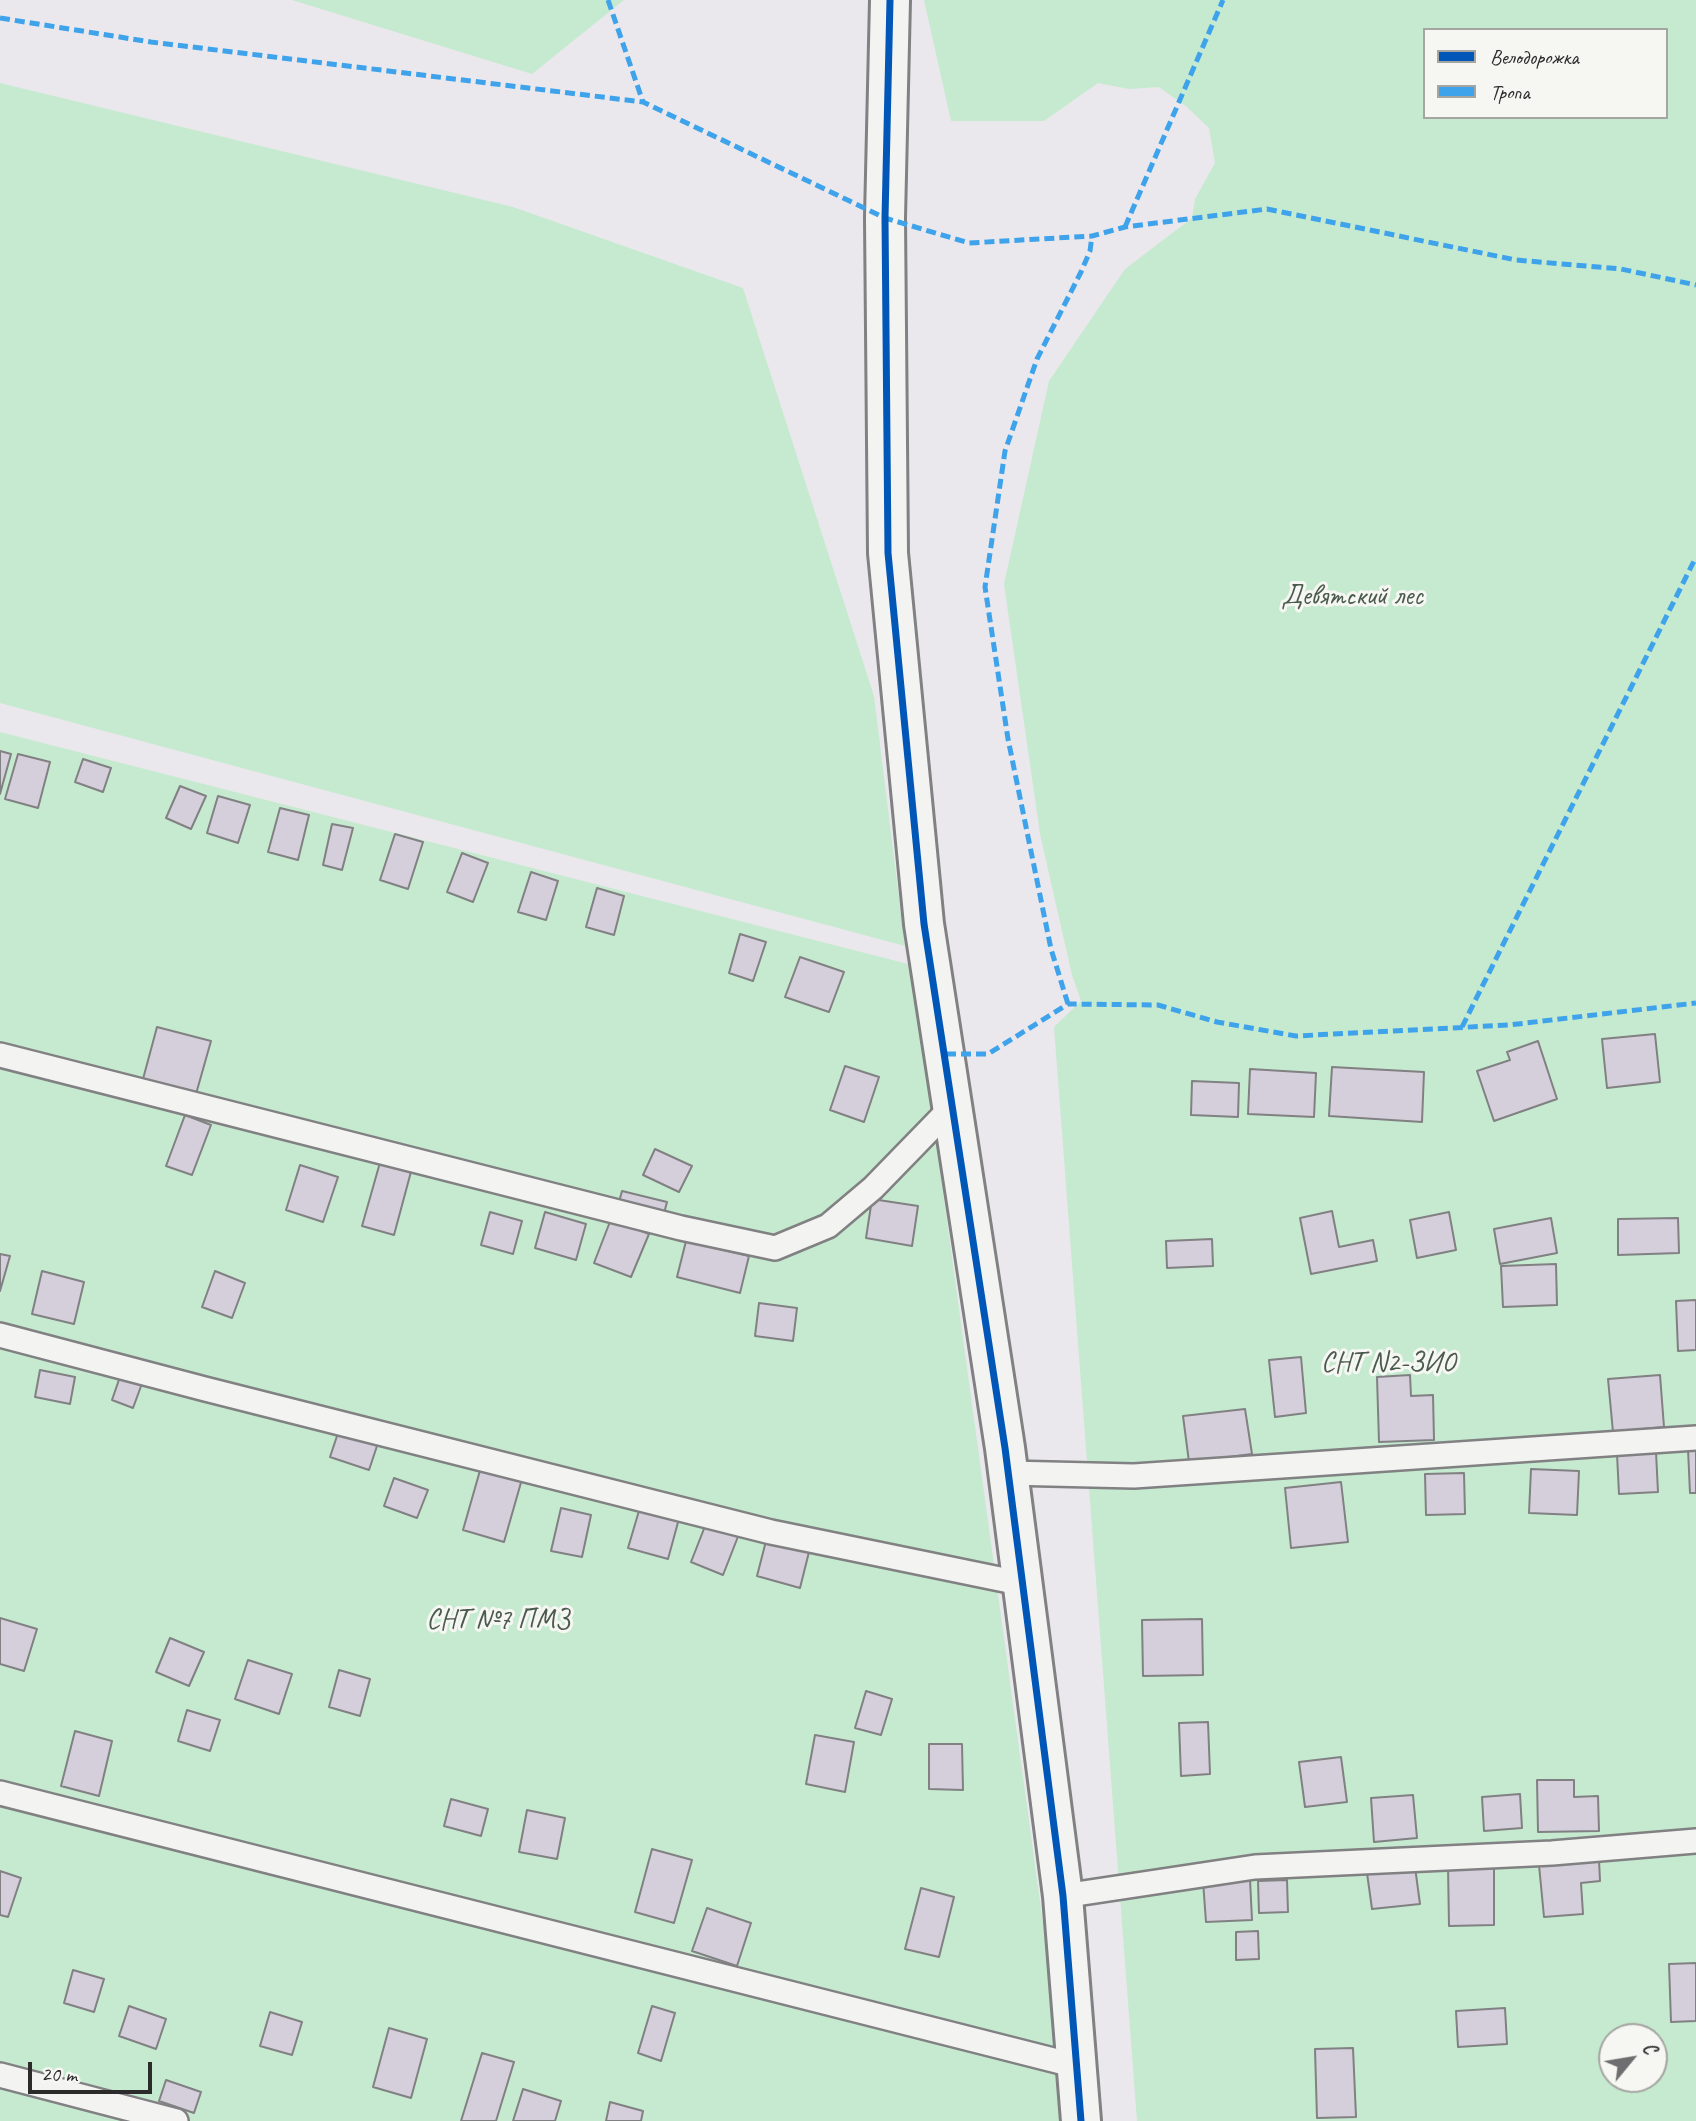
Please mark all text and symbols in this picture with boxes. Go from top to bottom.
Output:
legend [1423,28,1668,119]
text: Велодорожка [1490,44,1579,70]
text: Тропа [1490,79,1530,105]
park label: Девятский лес [1281,580,1423,614]
park label: СНТ N2-ЗИО [1321,1347,1455,1381]
park label: СНТ №7 ПМЗ [426,1604,570,1638]
north arrow [1598,2023,1668,2093]
text: С [1637,2038,1662,2059]
scale bar [32,2048,156,2092]
text: 20 m [41,2061,77,2087]

